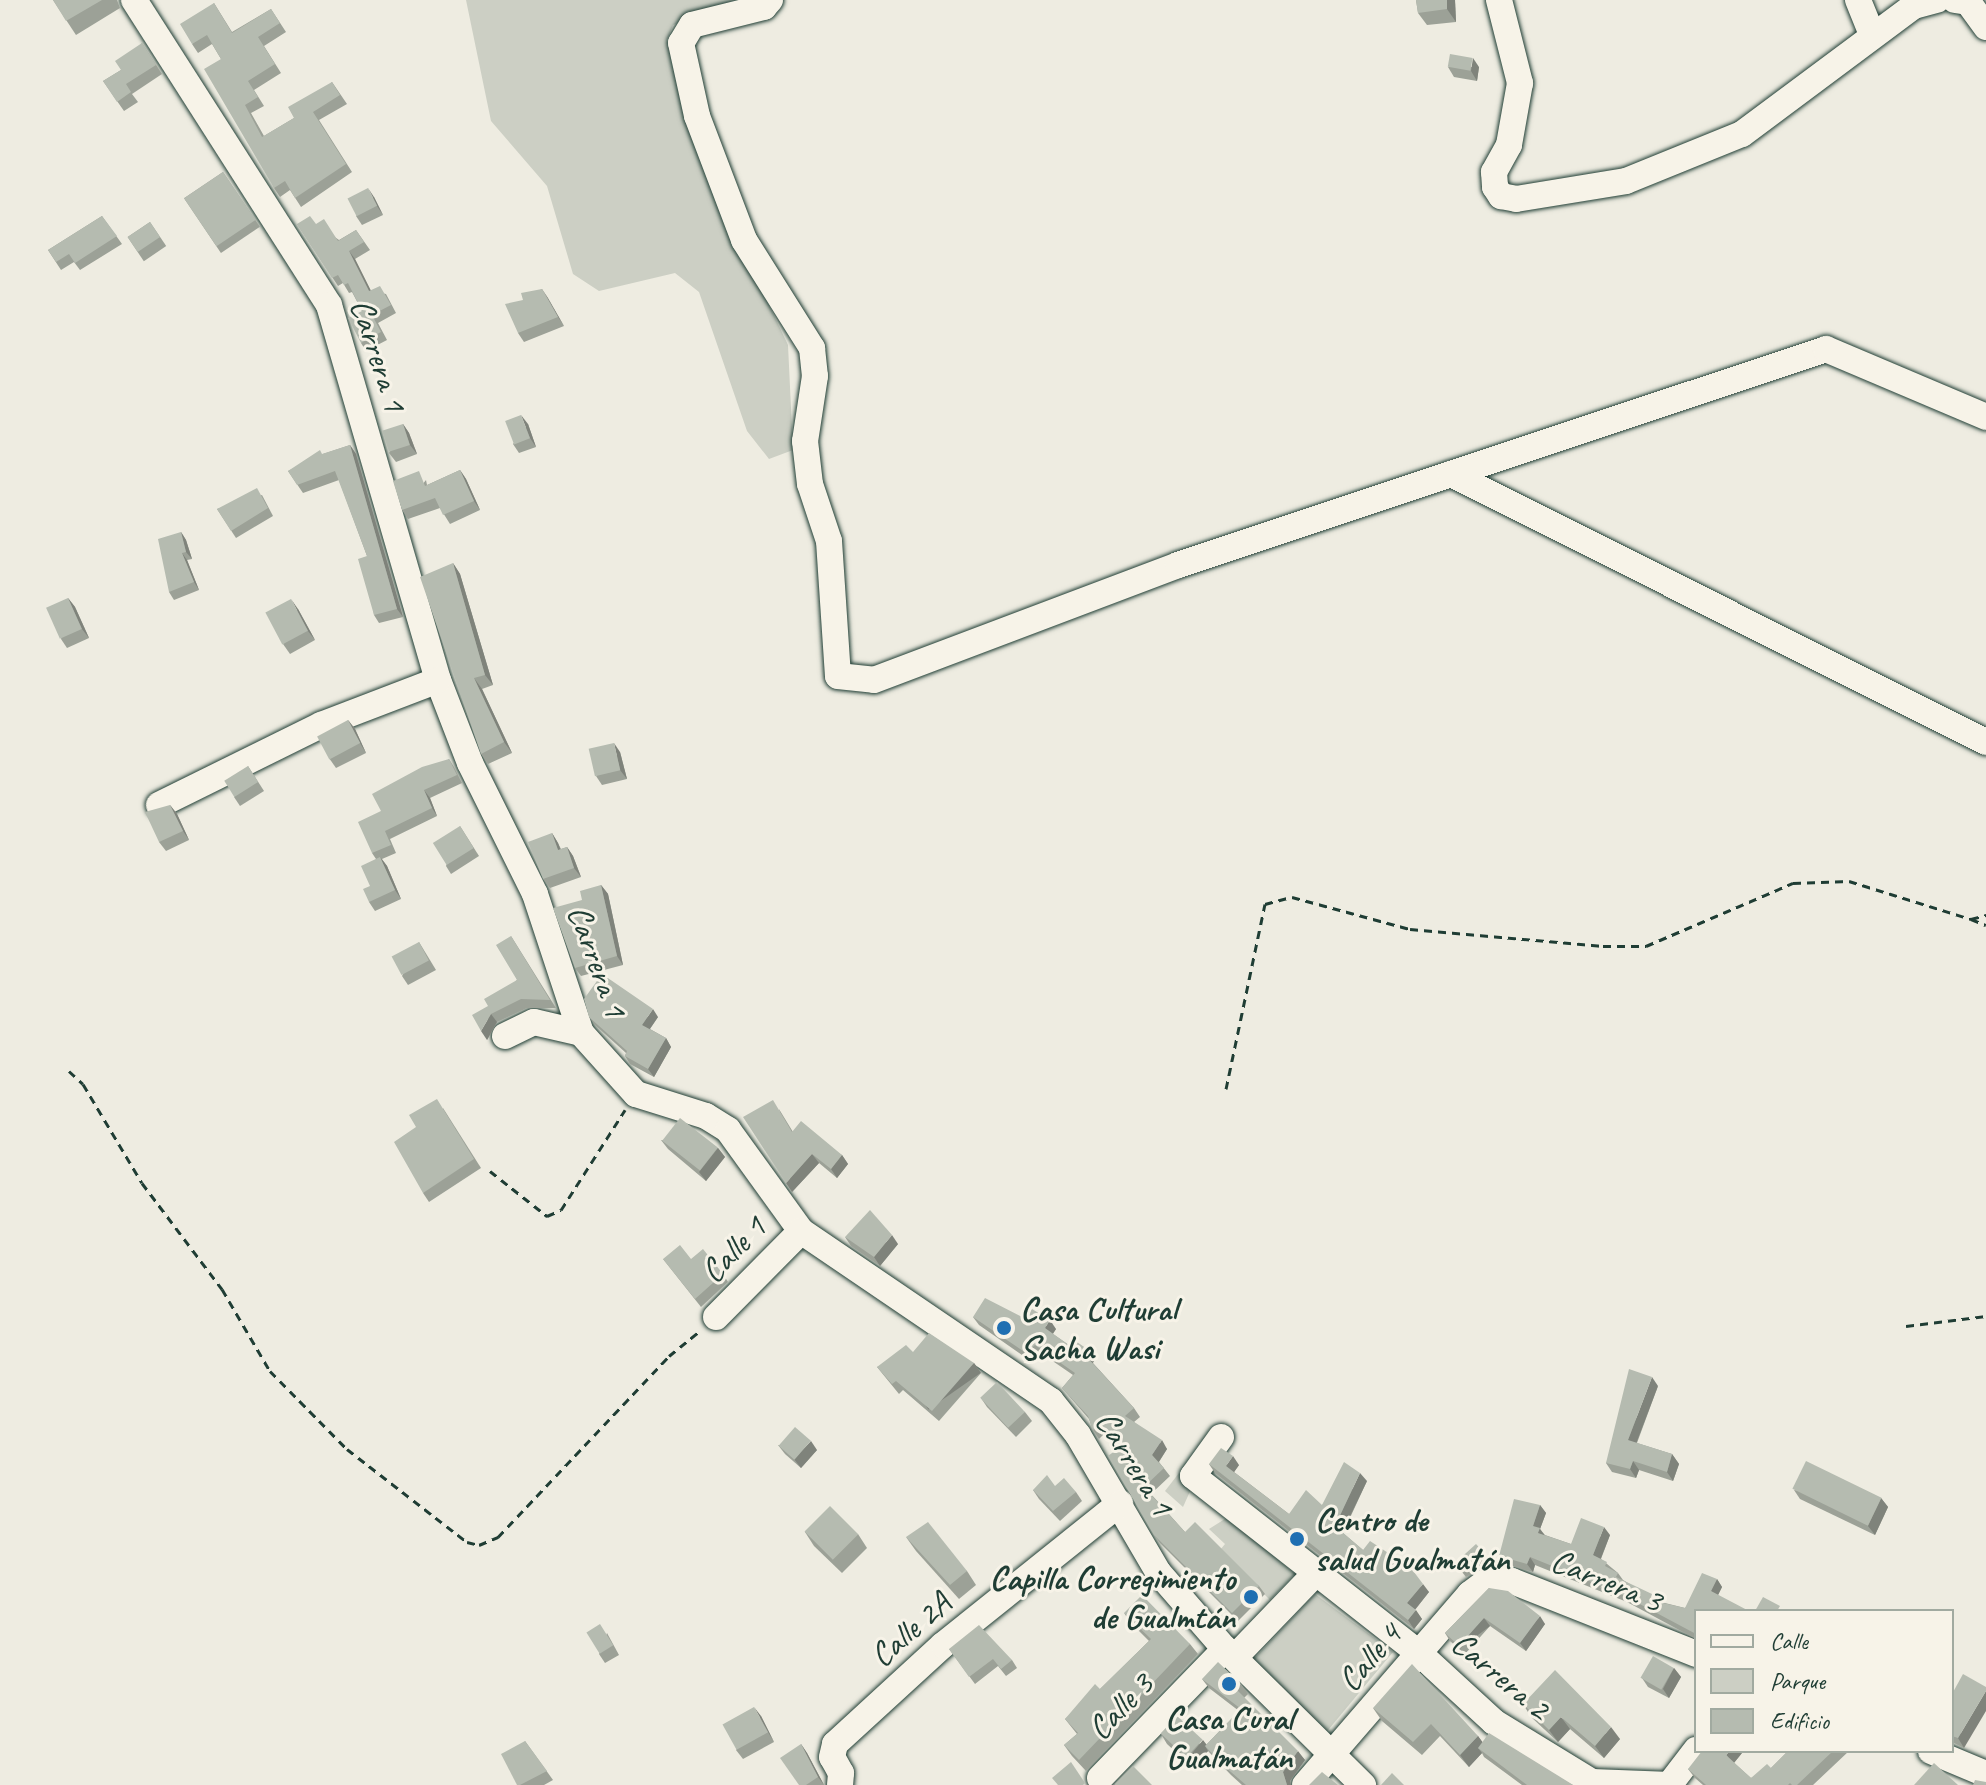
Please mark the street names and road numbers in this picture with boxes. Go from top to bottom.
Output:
street label: Carrera 1 [342,293,416,417]
street label: Carrera 1 [559,899,637,1023]
street label: Calle 1 [692,1207,774,1291]
street label: Carrera 1 [1087,1403,1183,1523]
street label: Carrera 3 [1546,1539,1668,1621]
street label: Calle 2A [861,1583,959,1675]
street label: Calle 4 [1328,1615,1410,1699]
street label: Carrera 2 [1443,1622,1559,1728]
street label: Calle 3 [1079,1664,1161,1748]

